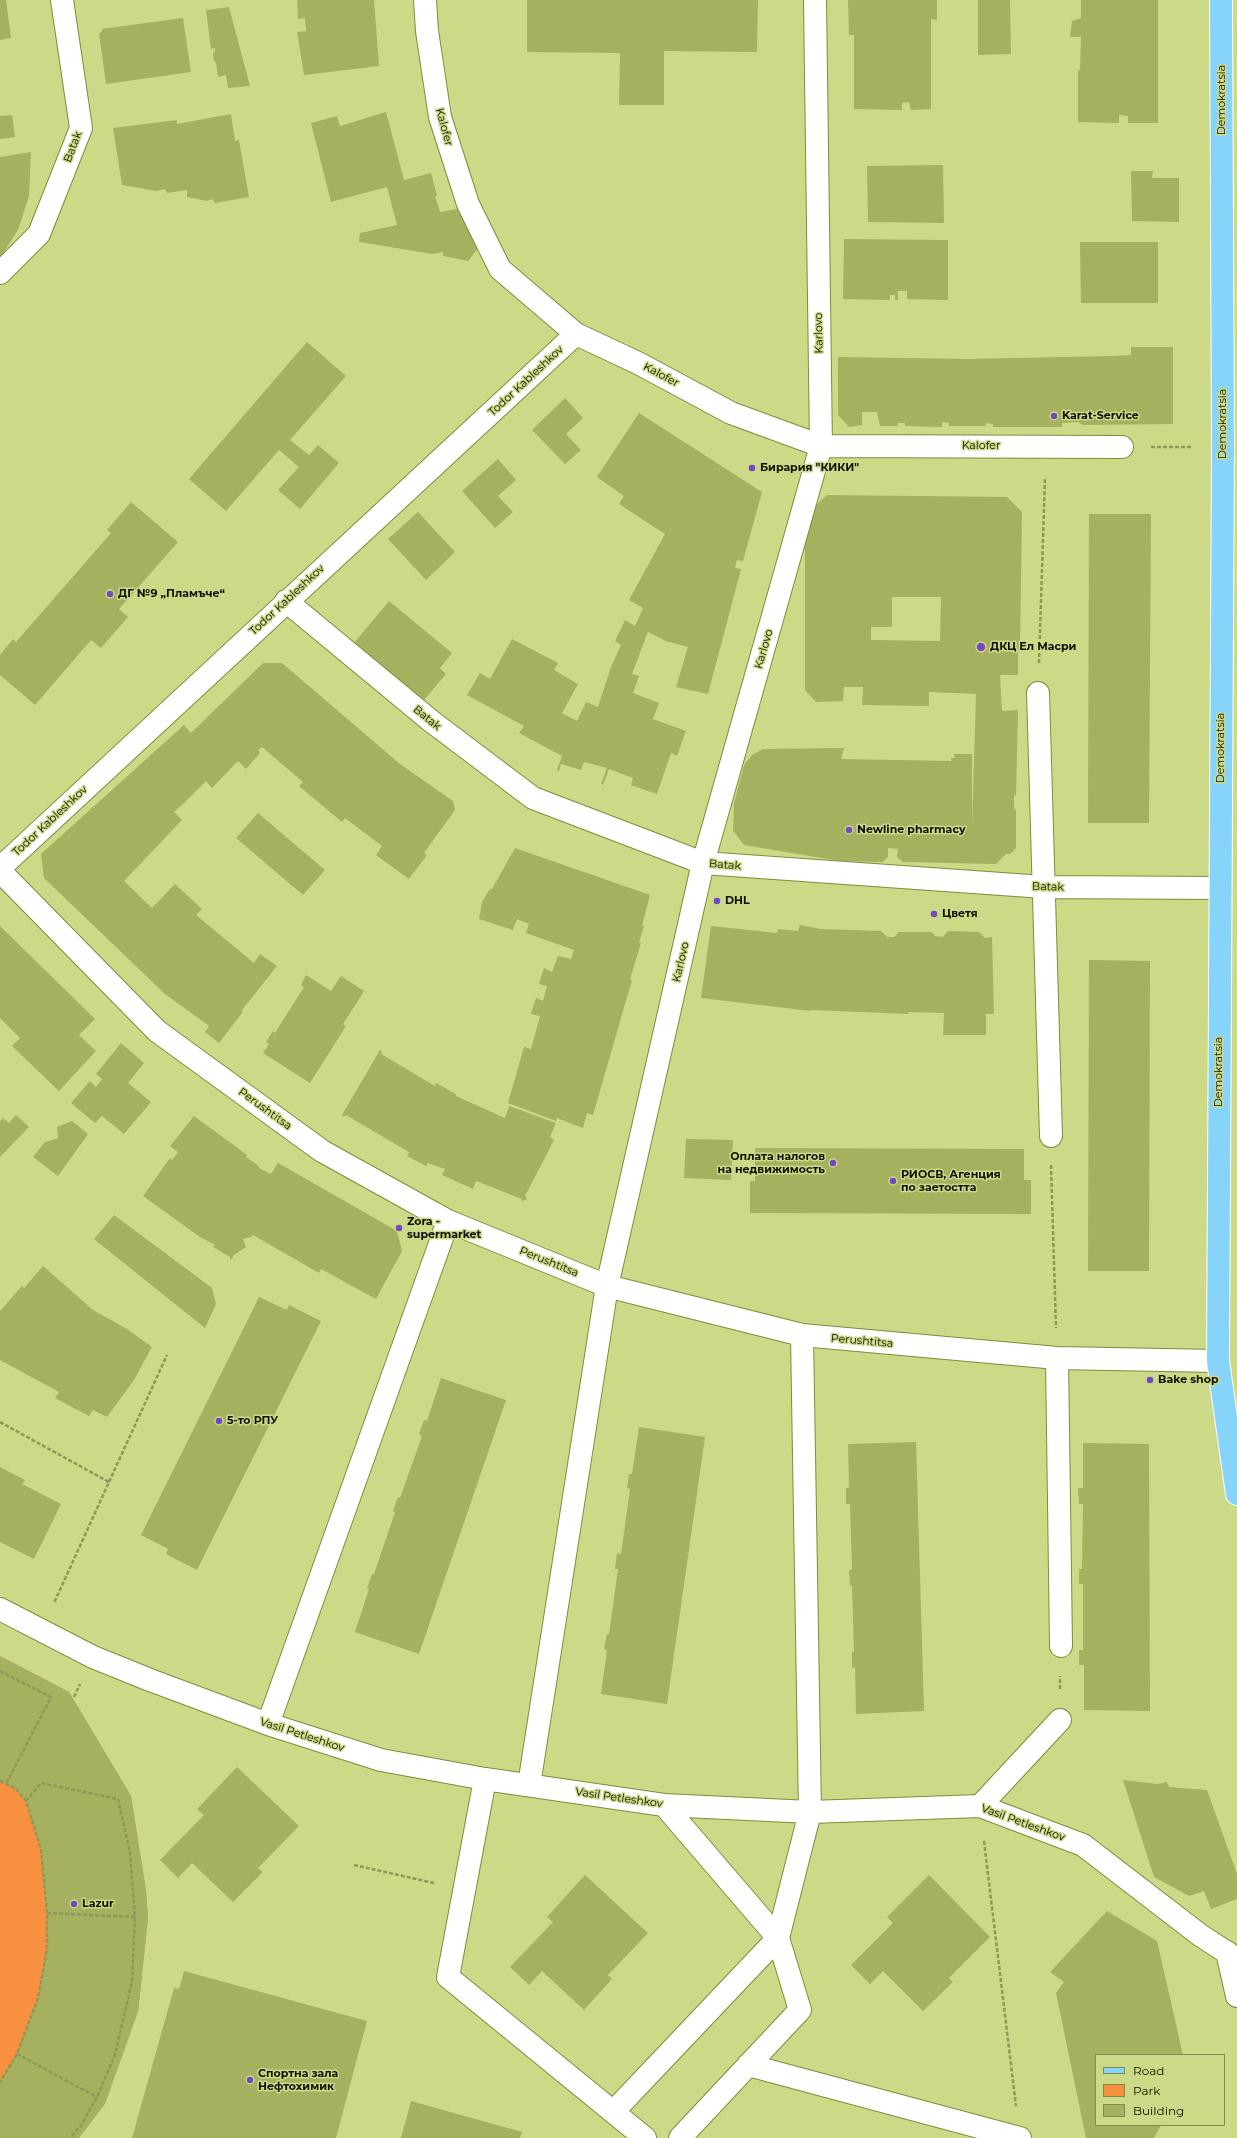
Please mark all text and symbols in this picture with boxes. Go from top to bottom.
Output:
street label: Demokratsia [1215,65,1229,135]
street label: Kalofer [433,107,455,147]
street label: Batak [61,130,85,164]
street label: Karlovo [812,312,826,354]
street label: Todor Kableshkov [486,343,566,419]
street label: Kalofer [641,360,681,390]
street label: Demokratsia [1216,389,1230,459]
place label: Karat-Service [1062,409,1139,423]
marker: Karat-Service [1049,411,1059,421]
street label: Kalofer [962,439,1000,453]
place label: Бирария "КИКИ" [760,461,859,475]
marker: Бирария "КИКИ" [747,463,757,473]
street label: Todor Kableshkov [247,562,327,638]
place label: ДГ №9 „Пламъче“ [118,587,225,601]
marker: ДГ №9 „Пламъче“ [105,589,115,599]
street label: Karlovo [752,628,776,670]
place label: ДКЦ Ел Масри [990,640,1076,654]
marker: ДКЦ Ел Масри [975,641,987,653]
street label: Batak [410,703,444,733]
street label: Demokratsia [1214,713,1228,783]
street label: Todor Kableshkov [10,783,90,859]
place label: Newline pharmacy [857,823,965,837]
marker: Newline pharmacy [844,825,854,835]
street label: Batak [709,857,741,873]
street label: Batak [1032,880,1064,894]
place label: DHL [725,894,750,908]
marker: DHL [712,896,722,906]
place label: Цветя [942,907,978,921]
marker: Цветя [929,909,939,919]
street label: Karlovo [670,941,692,983]
street label: Demokratsia [1212,1037,1226,1107]
street label: Perushtitsa [236,1085,294,1133]
place label: Оплата налогов на недвижимость [718,1150,825,1176]
marker: Оплата налогов на недвижимость [828,1158,838,1168]
place label: РИОСВ, Агенция по заетостта [901,1168,1001,1194]
marker: РИОСВ, Агенция по заетостта [888,1176,898,1186]
place label: Zora - supermarket [407,1215,481,1241]
marker: Zora - supermarket [394,1223,404,1233]
street label: Perushtitsa [517,1244,581,1280]
street label: Perushtitsa [830,1332,894,1350]
place label: Bake shop [1158,1373,1218,1387]
marker: Bake shop [1145,1375,1155,1385]
place label: 5-то РПУ [227,1414,278,1428]
marker: 5-то РПУ [214,1416,224,1426]
street label: Vasil Petleshkov [258,1715,346,1755]
street label: Vasil Petleshkov [574,1785,664,1811]
street label: Vasil Petleshkov [979,1802,1067,1844]
place label: Lazur [82,1897,114,1911]
marker: Lazur [69,1899,79,1909]
legend [1095,2054,1225,2126]
text: Road [1133,2063,1164,2078]
place label: Спортна зала Нефтохимик [258,2067,338,2093]
marker: Спортна зала Нефтохимик [245,2075,255,2085]
text: Park [1133,2083,1160,2098]
text: Building [1133,2103,1184,2118]

